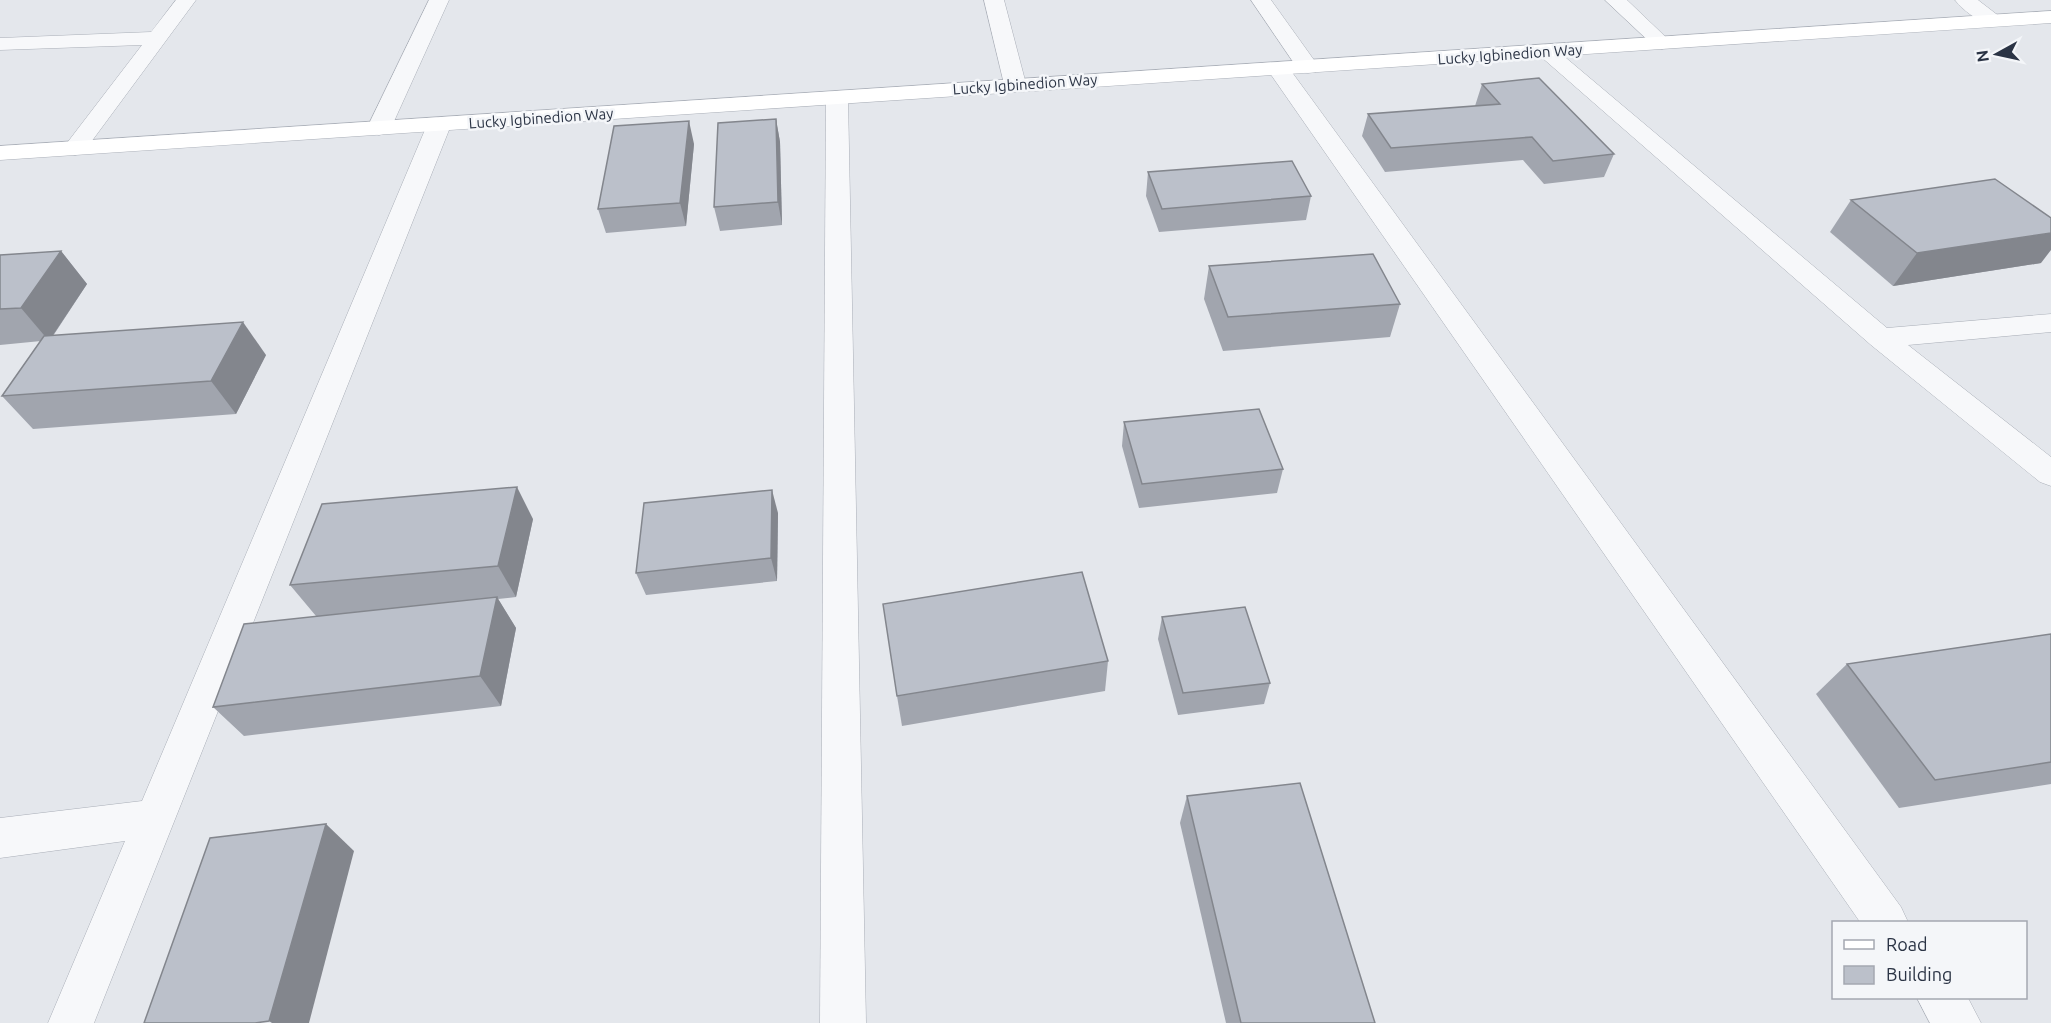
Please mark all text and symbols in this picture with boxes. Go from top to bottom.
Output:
north arrow [1967,24,2027,84]
street label: Lucky Igbinedion Way [1437,40,1583,68]
text: N [1972,49,1992,63]
street label: Lucky Igbinedion Way [952,70,1098,98]
street label: Lucky Igbinedion Way [468,104,614,132]
legend [1832,921,2027,999]
text: Road [1886,934,1928,954]
text: Building [1886,964,1952,984]

